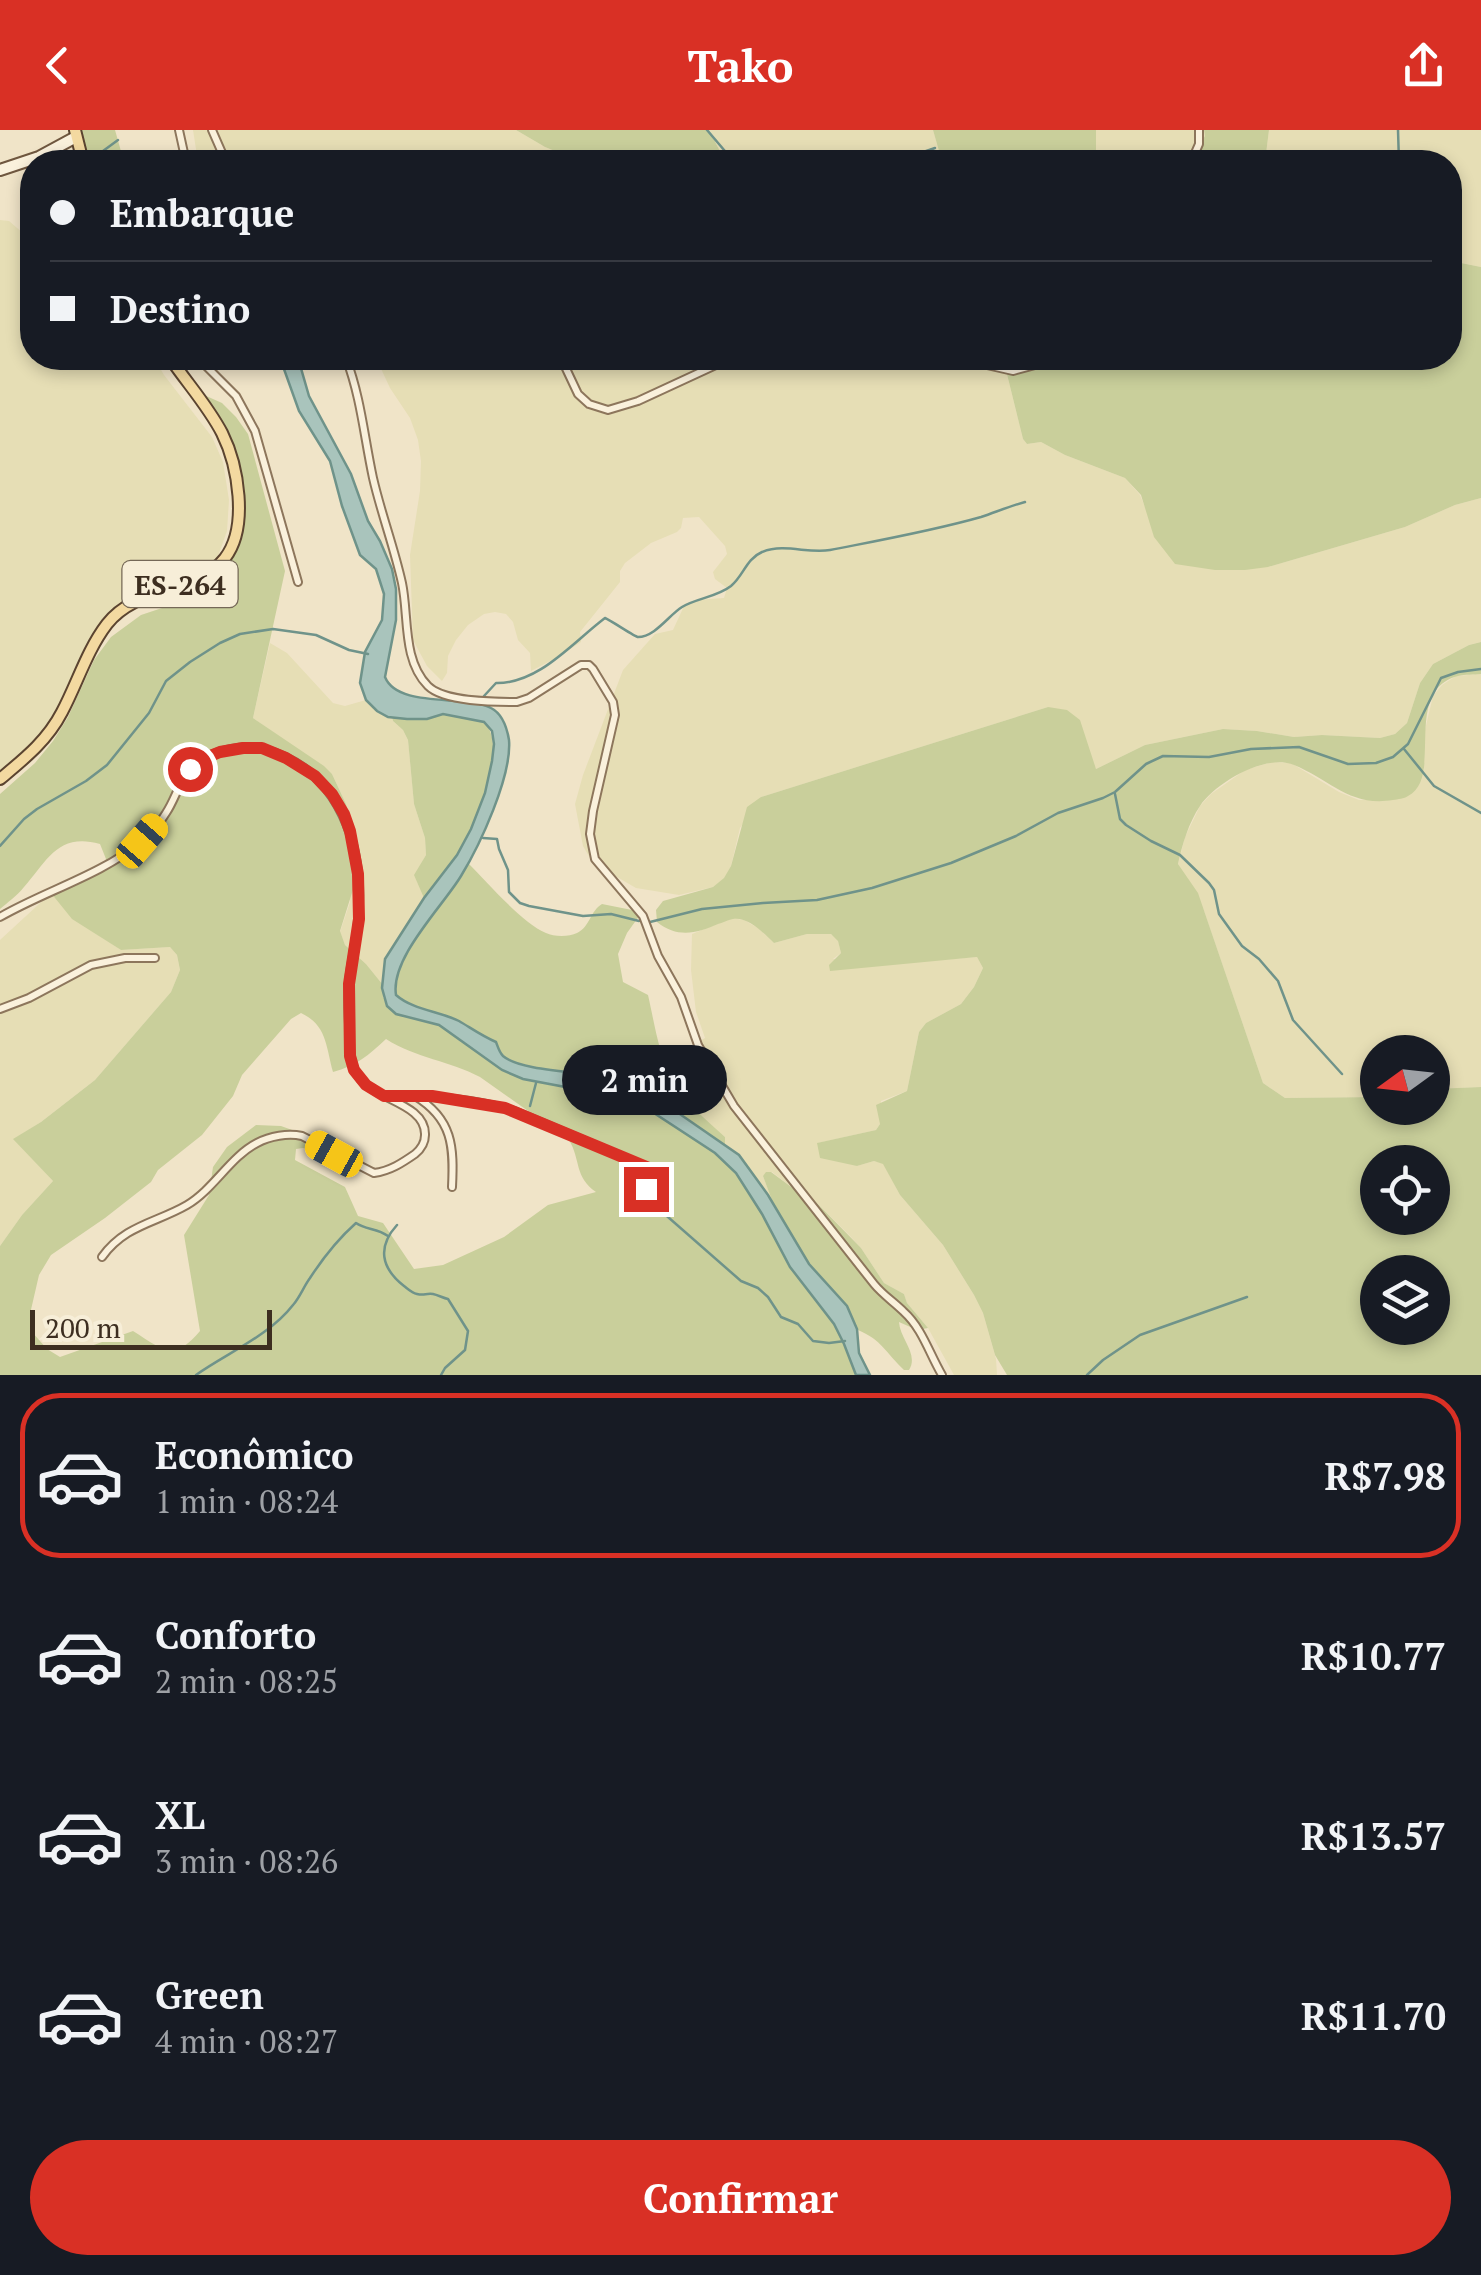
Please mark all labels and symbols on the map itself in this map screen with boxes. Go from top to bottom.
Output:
road number: ES-264 [122,561,238,607]
route start [168,747,213,792]
car [111,809,173,873]
north arrow [1360,1035,1450,1125]
callout: 2 min [564,1044,728,1114]
car [300,1126,368,1182]
route end [624,1167,669,1212]
scale bar [30,1305,272,1350]

